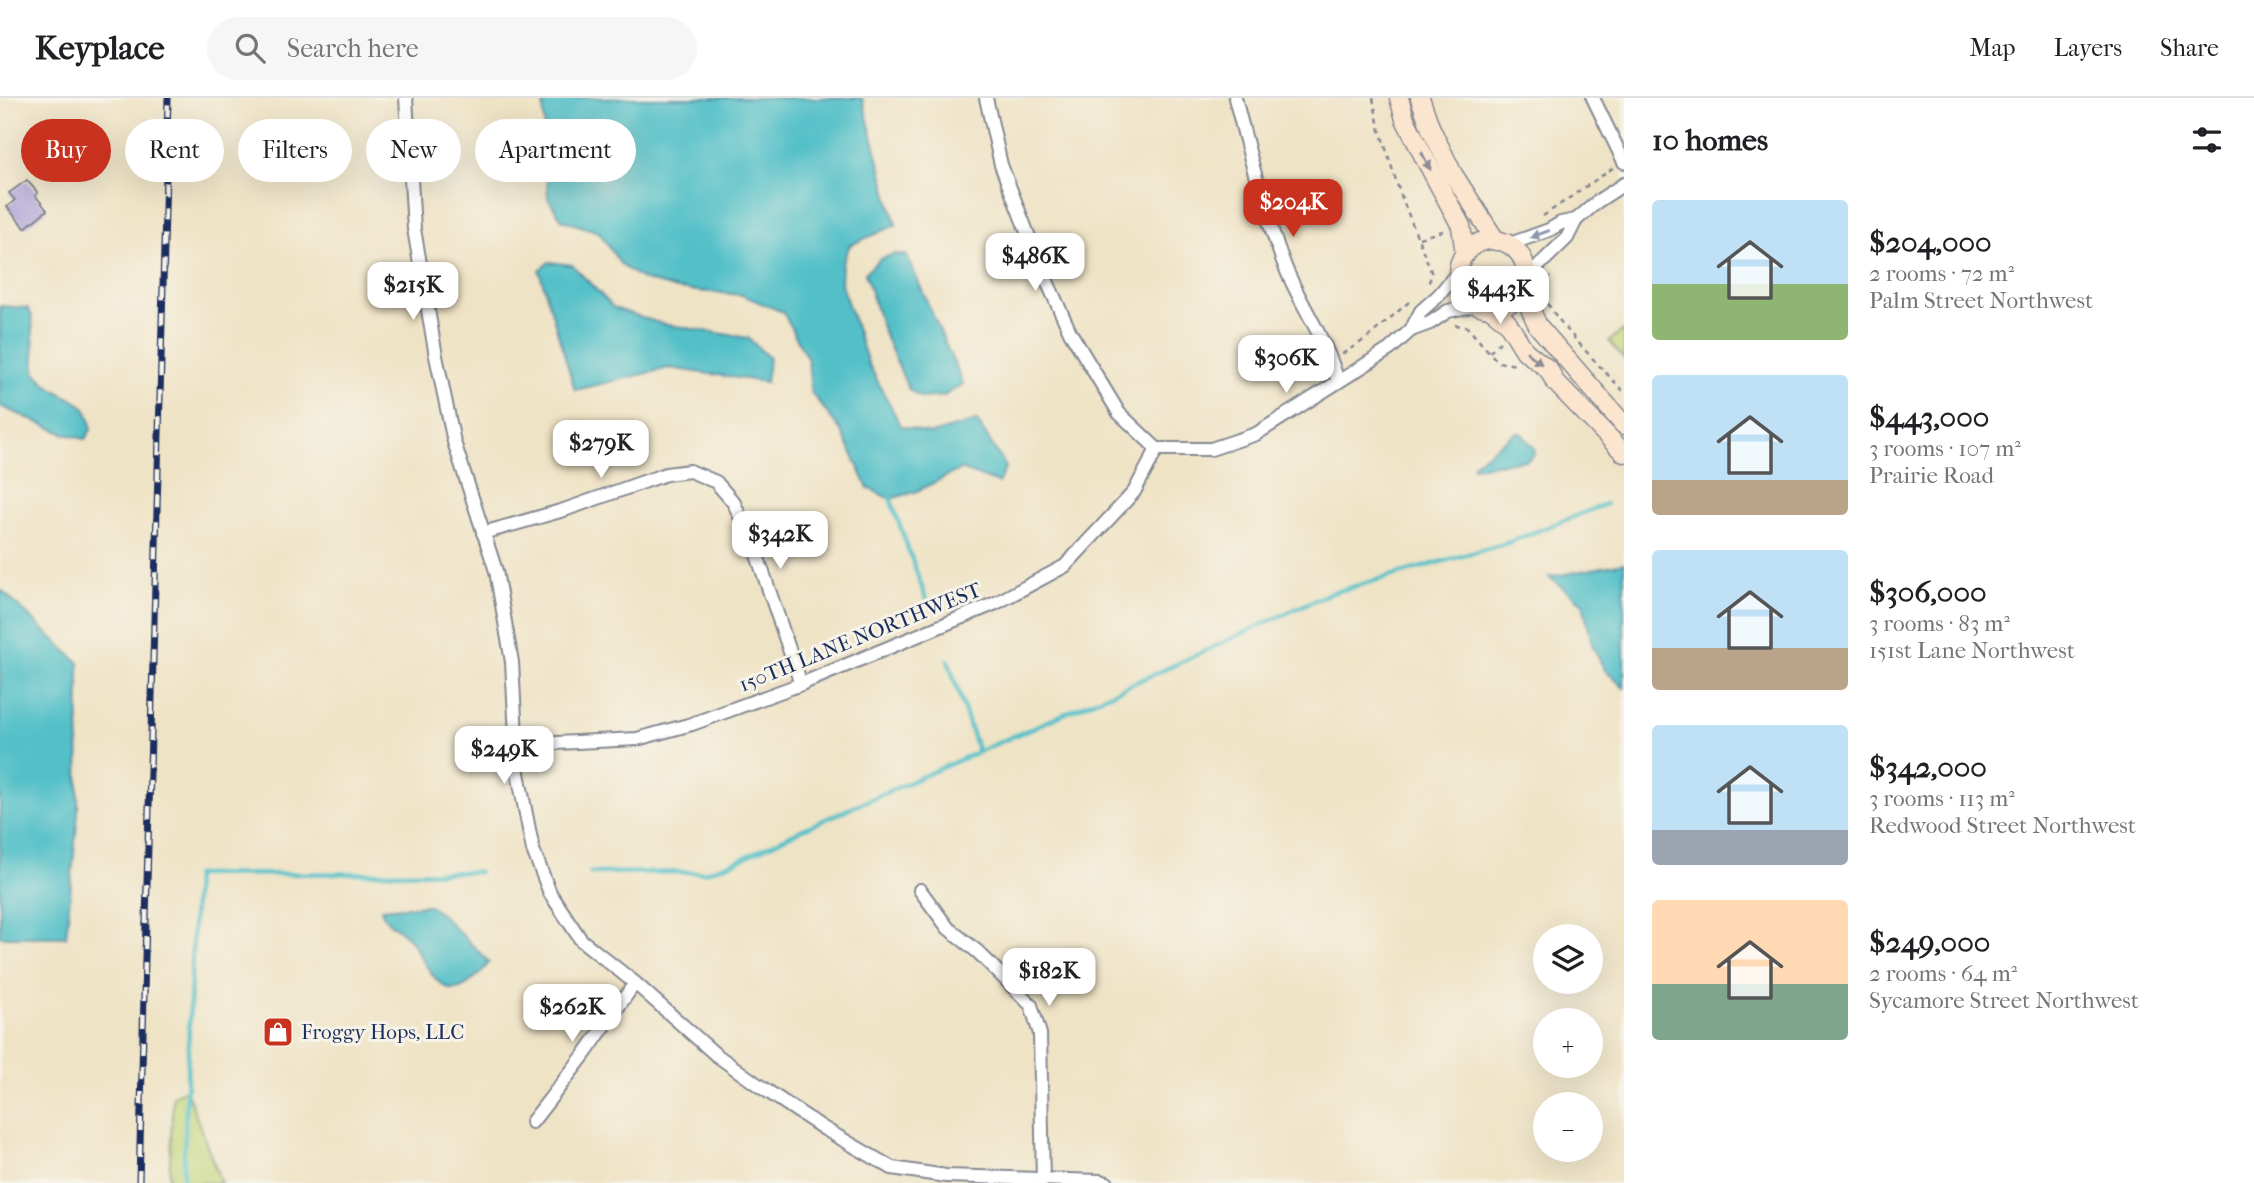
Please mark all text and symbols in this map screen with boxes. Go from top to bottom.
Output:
search box [207,17,697,80]
text: Keyplace [35,29,165,68]
icon: search [231,29,269,67]
text: Search here [287,33,419,64]
text: Map [1970,34,2016,62]
text: Layers [2054,34,2122,62]
text: Share [2160,34,2219,62]
chip: Buy [21,119,111,182]
chip: Rent [125,119,224,182]
chip: Filters [238,119,352,182]
chip: New [366,119,461,182]
chip: Apartment [475,119,636,182]
icon: filters [2188,121,2226,159]
text: 10 homes [1652,123,1768,158]
one-way arrow [1420,151,1431,171]
pin: $204K [1244,180,1342,239]
text: $204K [1259,188,1327,215]
text: $204,000 [1869,225,1992,260]
one-way arrow [1529,228,1550,239]
icon: home [1708,228,1792,312]
pin: $486K [986,234,1084,293]
text: $486K [1002,242,1068,269]
text: 2 rooms · 72 m² [1869,260,2014,287]
pin: $215K [364,262,462,322]
pin: $443K [1451,266,1549,326]
text: $215K [383,271,443,298]
text: $443K [1467,275,1533,302]
text: Palm Street Northwest [1869,287,2093,314]
pin: $306K [1237,336,1335,395]
text: $306K [1254,344,1318,371]
one-way arrow [1525,351,1543,366]
text: $443,000 [1869,400,1989,435]
icon: home [1708,403,1792,487]
pin: $279K [552,420,650,480]
text: $279K [569,429,633,456]
text: 3 rooms · 107 m² [1869,435,2021,462]
text: Prairie Road [1869,462,1994,489]
pin: $342K [731,512,829,571]
text: $342K [748,520,812,547]
text: $306,000 [1869,575,1986,610]
street label: 150TH LANE NORTHWEST [735,577,985,697]
icon: home [1708,578,1792,662]
text: 3 rooms · 83 m² [1869,610,2010,637]
text: 151st Lane Northwest [1869,637,2075,664]
pin: $249K [455,726,553,786]
text: $249K [471,735,537,762]
text: $342,000 [1869,750,1987,785]
icon: home [1708,753,1792,837]
text: 3 rooms · 113 m² [1869,785,2015,812]
text: Redwood Street Northwest [1869,812,2136,839]
map controls [1533,924,1603,1162]
button: layers [1533,924,1603,994]
text: $249,000 [1869,925,1990,960]
icon: home [1708,928,1792,1012]
pin: $182K [1000,948,1098,1008]
text: $182K [1019,957,1079,984]
text: 2 rooms · 64 m² [1869,960,2017,987]
pin: $262K [523,984,621,1044]
text: Sycamore Street Northwest [1869,987,2139,1014]
text: $262K [539,993,605,1020]
button: + [1533,1008,1603,1078]
shop icon: Froggy Hops, LLC [261,1015,295,1049]
place label: Froggy Hops, LLC [301,1020,464,1044]
button: − [1533,1092,1603,1162]

